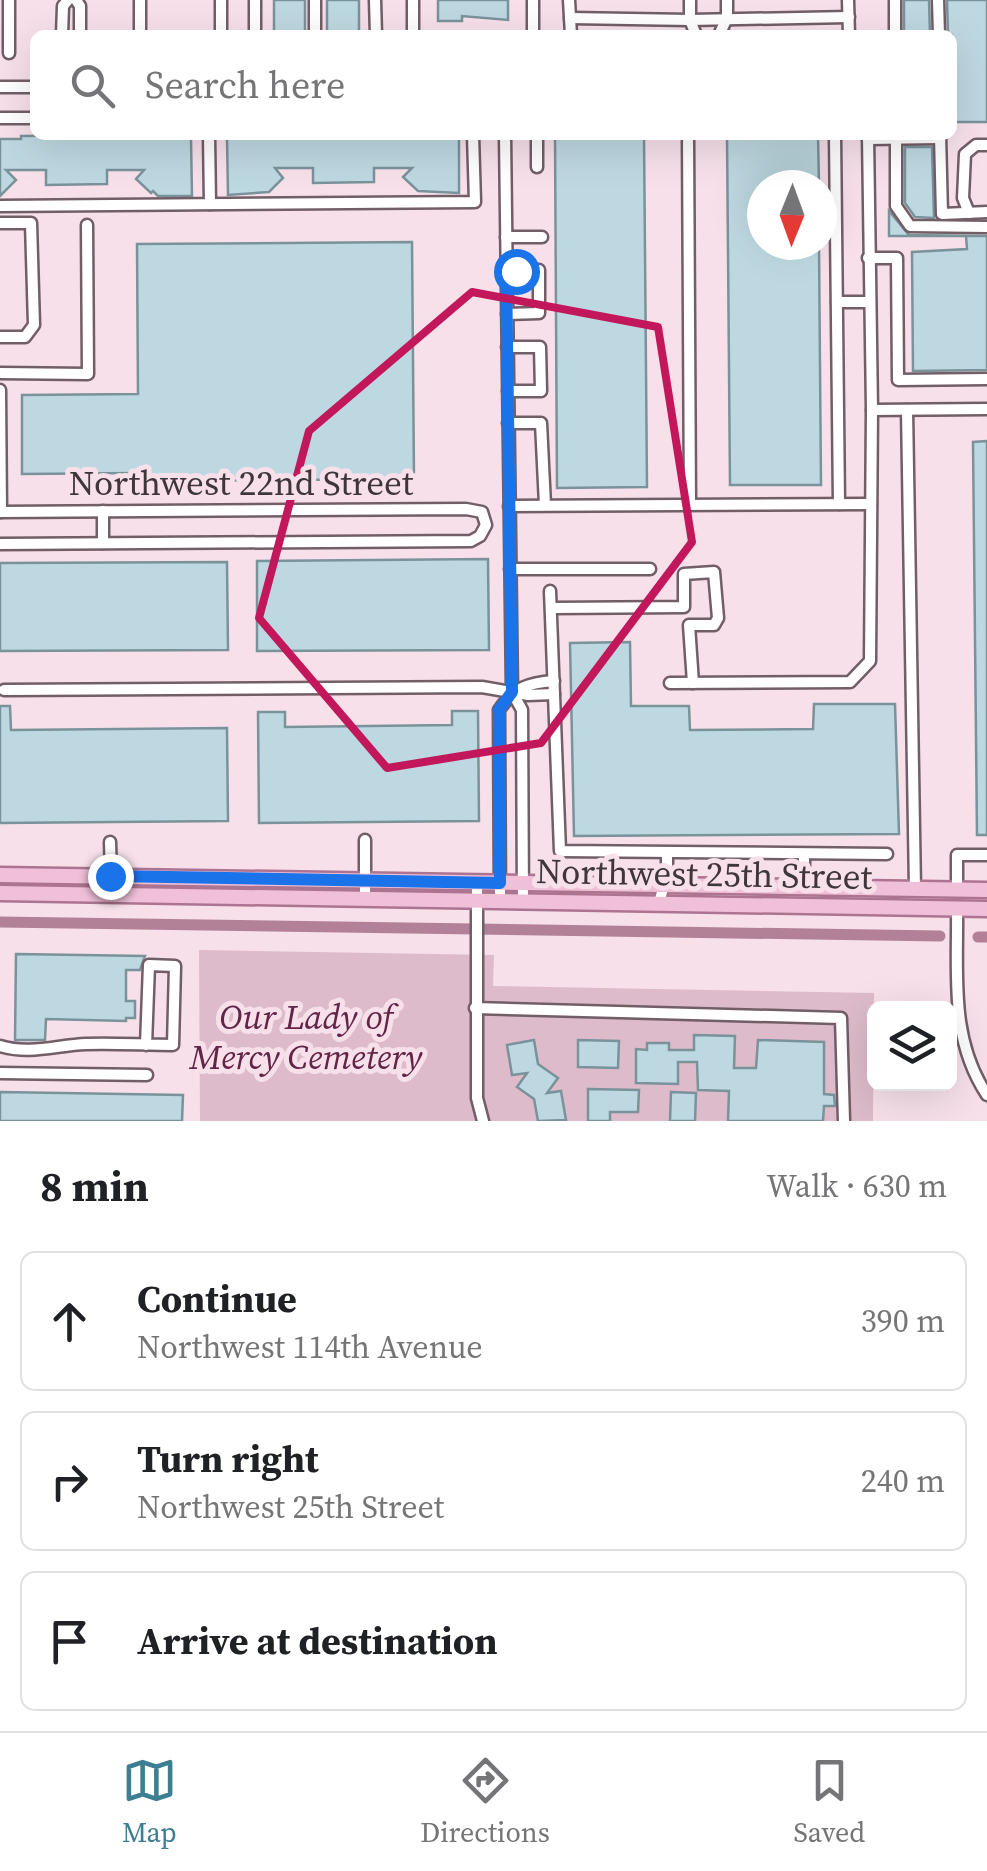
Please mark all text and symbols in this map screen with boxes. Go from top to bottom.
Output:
search box [30,30,957,140]
icon: search [65,58,120,113]
text: Search here [145,59,345,111]
north arrow [747,170,837,260]
route start [494,249,540,295]
street label: Northwest 22nd Street [69,459,414,507]
street label: Northwest 25th Street [536,847,873,901]
route end [88,854,134,900]
park label: Our Lady of Mercy Cemetery [189,993,424,1081]
map controls [867,1001,957,1091]
button: layers [867,1001,957,1091]
text: 8 min [40,1157,149,1215]
text: Walk · 630 m [766,1164,947,1208]
text: Continue [137,1273,297,1325]
icon: ahead [42,1294,97,1349]
text: 390 m [861,1299,945,1343]
text: Northwest 114th Avenue [137,1325,483,1369]
text: Turn right [137,1433,319,1485]
icon: right [42,1454,97,1509]
text: 240 m [861,1459,945,1503]
text: Northwest 25th Street [137,1485,444,1529]
icon: arrive [42,1614,97,1669]
text: Arrive at destination [137,1615,498,1667]
tab: Map [122,1753,177,1851]
tab: Directions [420,1753,550,1851]
tab: Saved [793,1753,865,1851]

